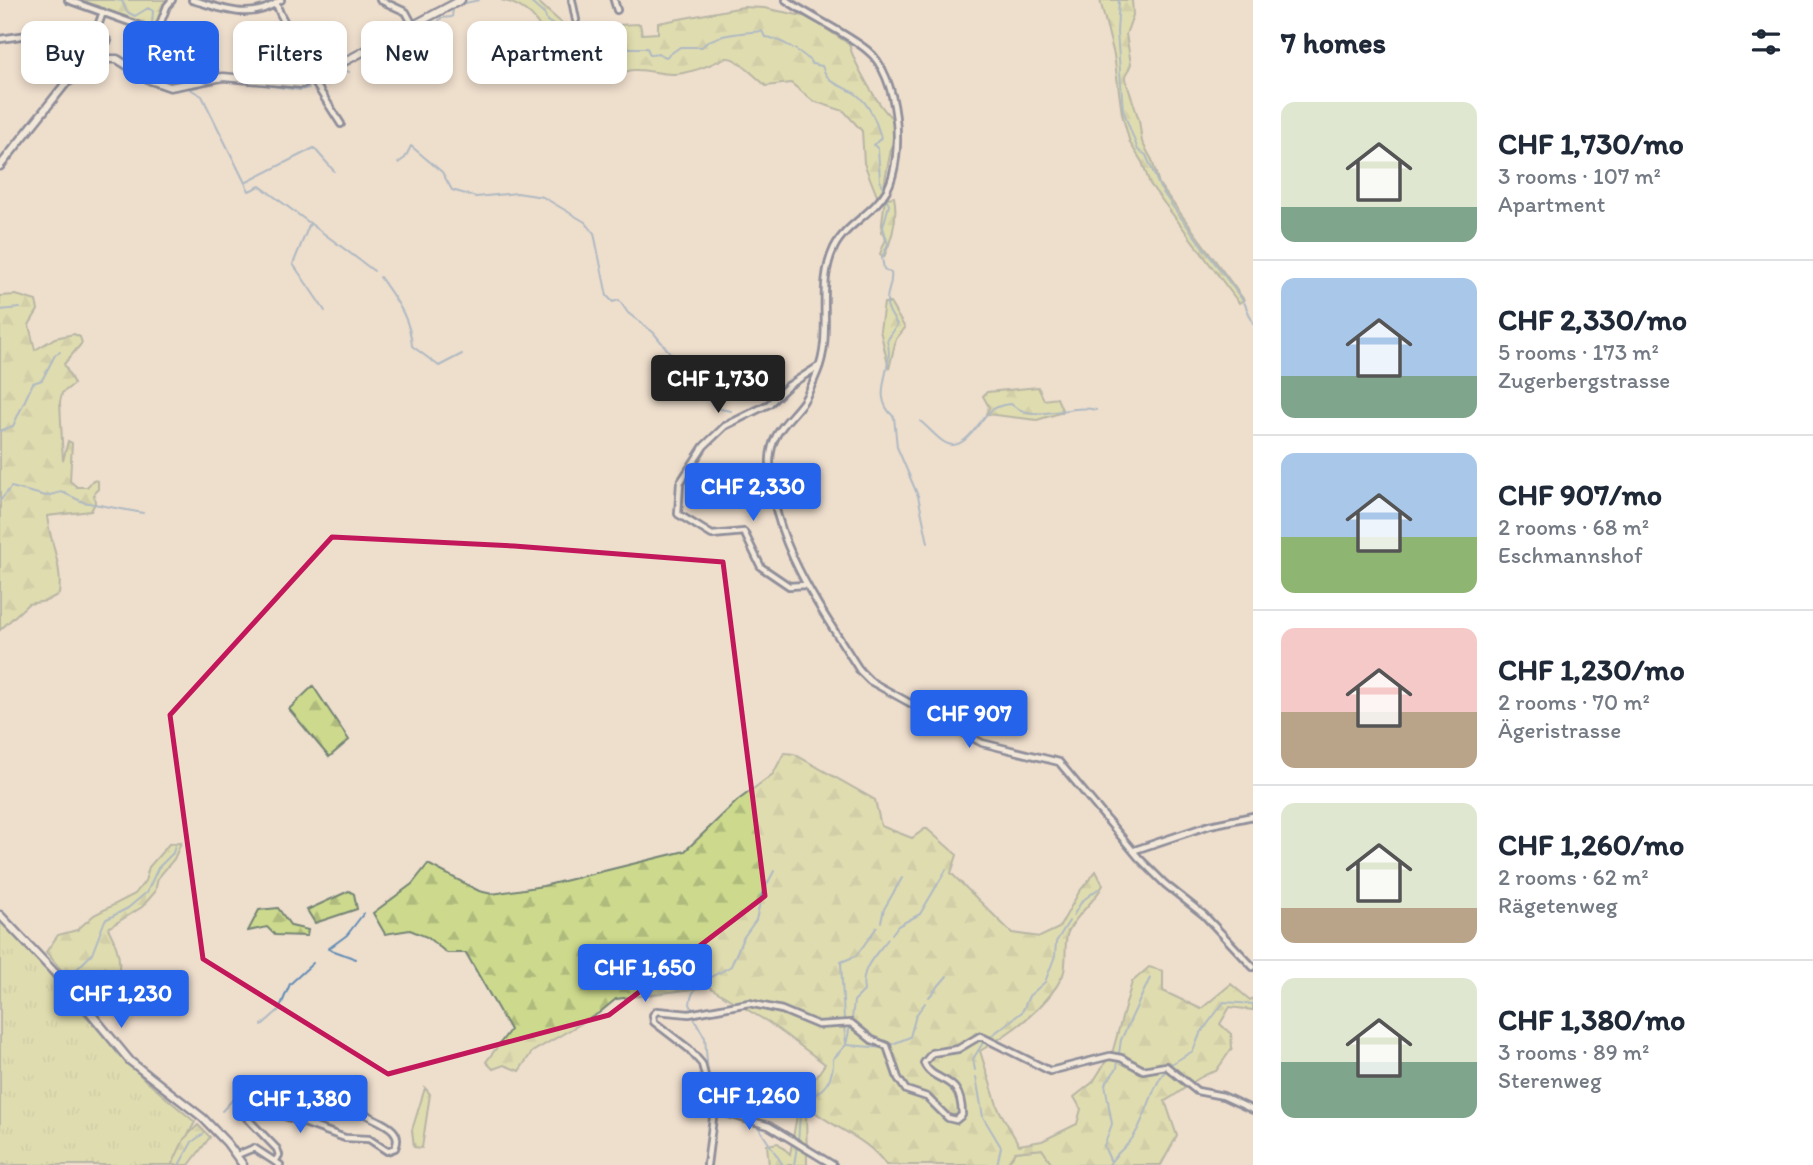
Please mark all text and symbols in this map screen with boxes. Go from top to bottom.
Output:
chip: Buy [21,21,109,84]
chip: Rent [123,21,219,84]
chip: Filters [233,21,347,84]
chip: New [361,21,453,84]
chip: Apartment [467,21,627,84]
icon: filters [1747,23,1785,61]
text: 7 homes [1281,24,1386,61]
text: CHF 1,730/mo [1498,125,1684,162]
icon: home [1337,130,1421,214]
text: 3 rooms · 107 m² [1498,162,1661,190]
text: Apartment [1498,190,1605,218]
text: CHF 2,330/mo [1498,301,1687,338]
icon: home [1337,306,1421,390]
text: 5 rooms · 173 m² [1498,338,1659,366]
pin: CHF 1,730 [638,356,798,415]
text: CHF 1,730 [667,364,769,392]
text: Zugerbergstrasse [1498,366,1670,394]
pin: CHF 2,330 [673,463,833,523]
text: CHF 2,330 [701,472,805,500]
text: CHF 907/mo [1498,476,1662,513]
icon: home [1337,481,1421,565]
text: 2 rooms · 68 m² [1498,513,1649,541]
text: Eschmannshof [1498,541,1643,569]
text: CHF 1,230/mo [1498,651,1685,688]
icon: home [1337,656,1421,740]
text: 2 rooms · 70 m² [1498,688,1650,716]
pin: CHF 907 [904,690,1034,750]
text: CHF 907 [926,699,1012,727]
text: Ägeristrasse [1498,716,1621,744]
text: CHF 1,260/mo [1498,826,1684,863]
icon: home [1337,831,1421,915]
text: 2 rooms · 62 m² [1498,863,1649,891]
text: Rägetenweg [1498,891,1618,919]
pin: CHF 1,650 [565,944,725,1004]
text: CHF 1,650 [594,953,696,981]
pin: CHF 1,230 [41,970,201,1030]
text: CHF 1,230 [70,979,172,1007]
text: CHF 1,380/mo [1498,1001,1685,1038]
icon: home [1337,1006,1421,1090]
text: 3 rooms · 89 m² [1498,1038,1649,1066]
text: Sterenweg [1498,1066,1602,1094]
pin: CHF 1,260 [669,1072,829,1132]
pin: CHF 1,380 [220,1076,380,1135]
text: CHF 1,260 [698,1081,800,1109]
text: CHF 1,380 [249,1084,352,1112]

